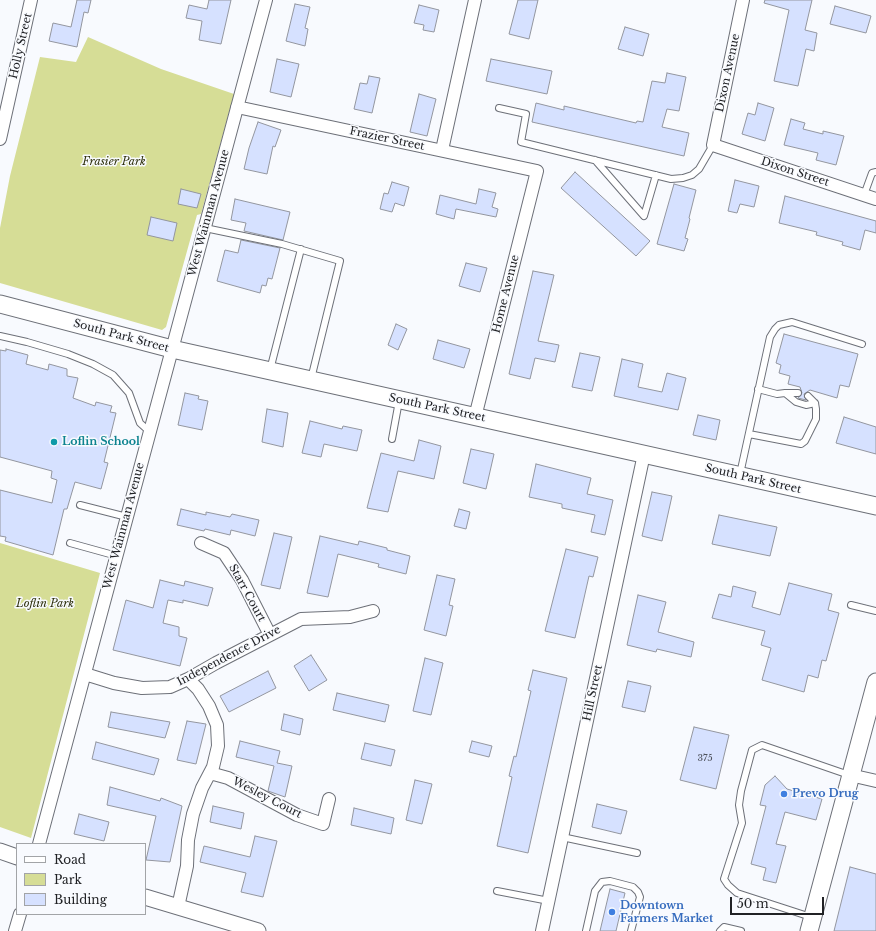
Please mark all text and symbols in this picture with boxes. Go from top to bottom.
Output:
street label: Holly Street [7,12,35,80]
street label: Dixon Avenue [713,33,743,113]
street label: Frazier Street [348,125,426,153]
street label: West Wainman Avenue [186,148,232,278]
park label: Frasier Park [82,155,146,169]
street label: Dixon Street [759,155,831,189]
street label: Home Avenue [490,253,522,335]
street label: South Park Street [72,317,170,355]
street label: South Park Street [388,391,486,425]
place label: Loflin School [62,435,140,449]
marker: Loflin School [49,437,59,447]
street label: West Wainman Avenue [101,461,147,591]
street label: South Park Street [704,462,802,496]
street label: Starr Court [226,562,268,624]
park label: Loflin Park [16,597,74,611]
street label: Independence Drive [175,623,283,689]
street label: Hill Street [581,664,605,722]
house number: 375 [697,753,713,763]
street label: Wesley Court [230,775,304,821]
place label: Prevo Drug [792,787,858,801]
marker: Prevo Drug [779,789,789,799]
legend [16,843,146,915]
text: Road [54,852,86,867]
text: Park [54,872,82,887]
scale bar [732,889,826,915]
text: Building [54,892,107,907]
text: 50 m [737,896,769,911]
place label: Downtown Farmers Market [620,899,713,925]
marker: Downtown Farmers Market [607,907,617,917]

